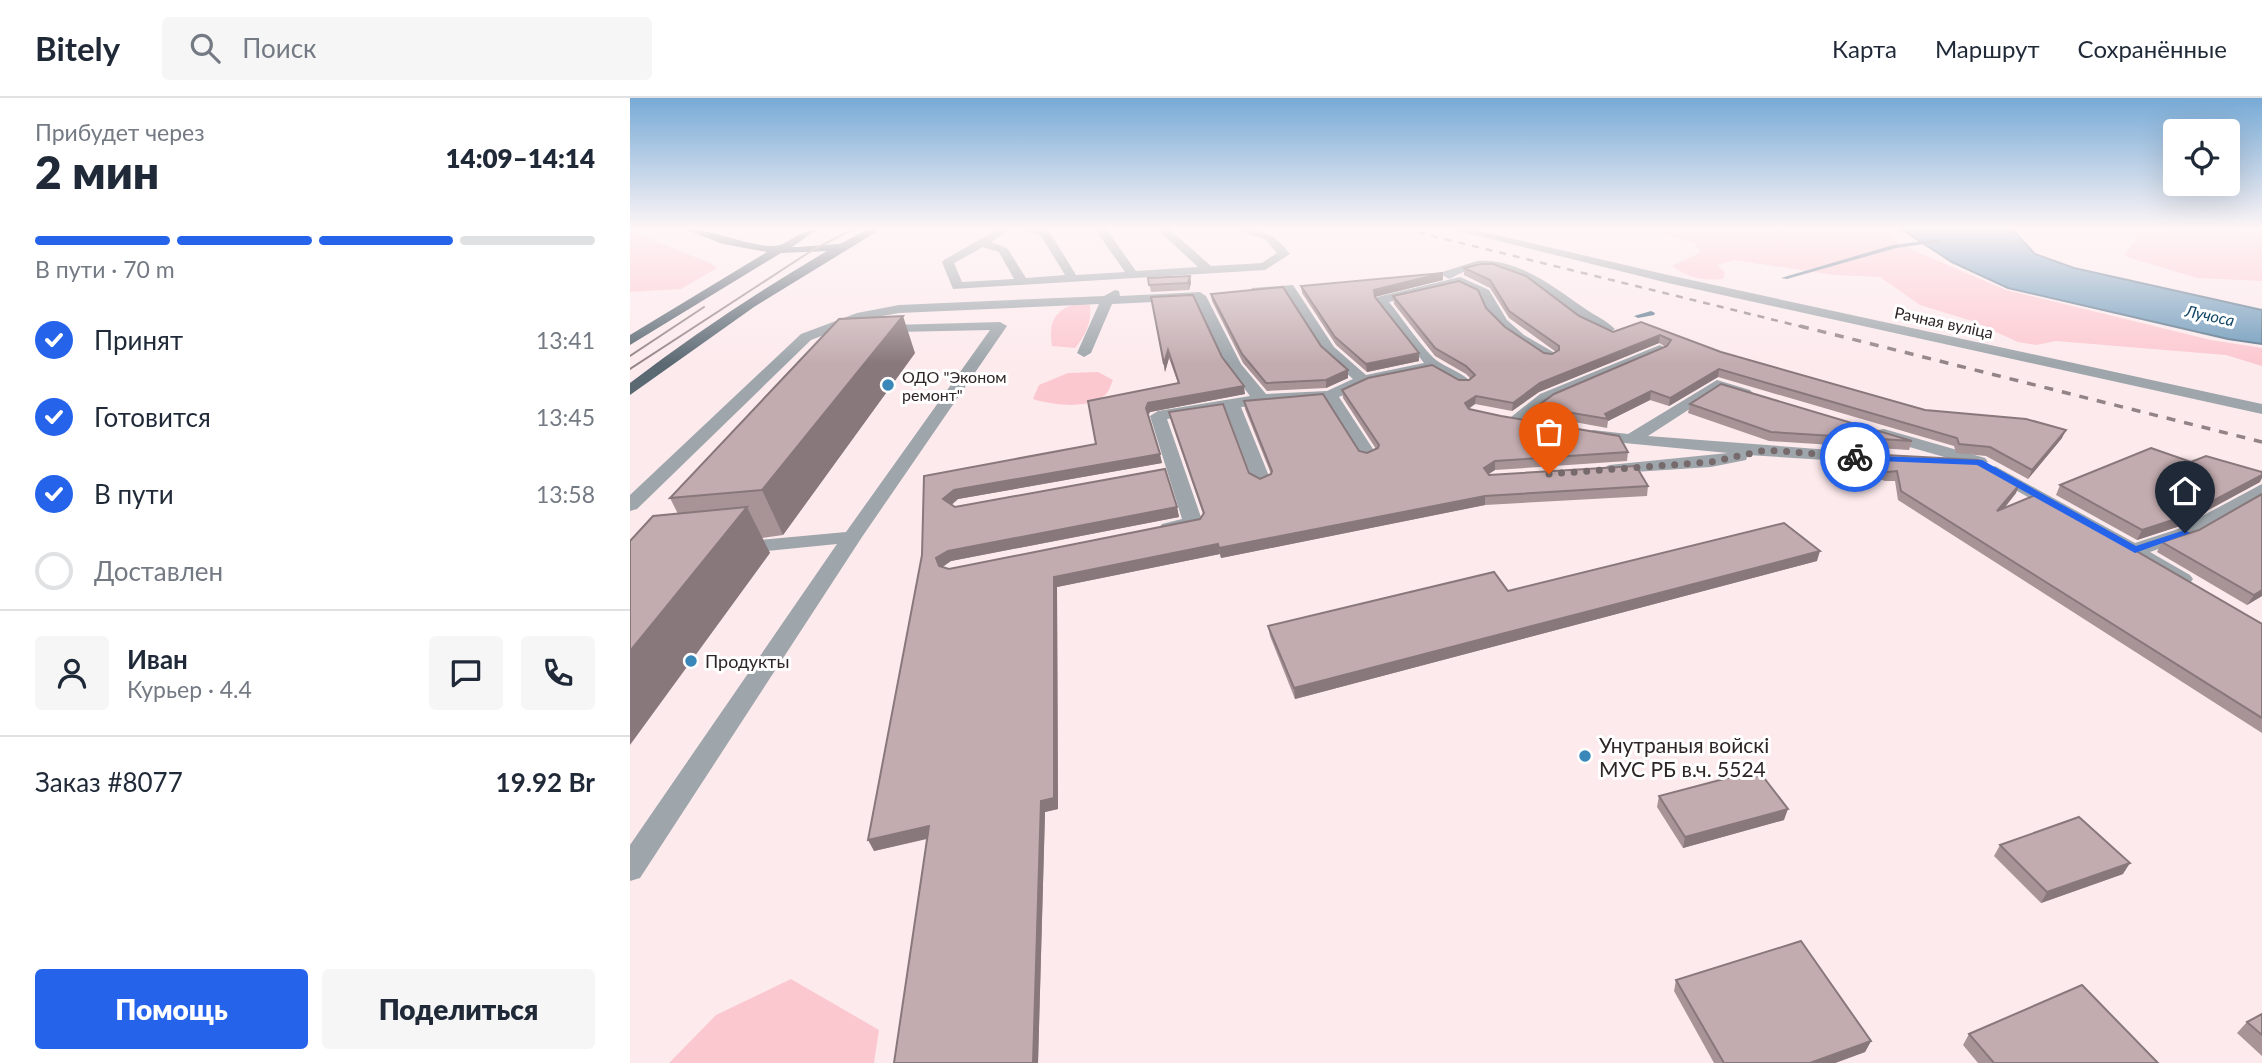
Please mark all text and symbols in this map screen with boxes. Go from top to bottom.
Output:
search box [162,17,652,80]
text: Bitely [35,28,120,68]
icon: search [186,29,224,67]
text: Поиск [242,32,317,64]
text: Карта [1832,34,1897,63]
text: Маршрут [1935,34,2040,63]
text: Сохранённые [2078,34,2227,63]
text: Прибудет через [35,118,205,146]
map controls [2163,119,2240,196]
button: locate [2163,119,2240,196]
text: 14:09–14:14 [445,142,595,174]
text: 2 мин [35,144,159,199]
text: В пути · 70 m [35,255,175,283]
water label: Лучоса [2183,300,2236,329]
street label: Рачная вуліца [1893,302,1995,342]
icon: check [35,321,73,359]
text: Принят [94,324,183,356]
text: 13:41 [536,326,595,354]
place label: ОДО "Эконом ремонт" [902,367,1007,404]
marker: ОДО "Эконом ремонт" [880,377,896,393]
icon: check [35,398,73,436]
text: Готовится [94,401,211,433]
pin [1519,402,1579,474]
text: 13:45 [536,403,595,431]
icon: bag [1530,413,1568,451]
courier [1820,422,1890,492]
icon: bike [1836,438,1874,476]
pin [2155,461,2215,533]
icon: home [2166,472,2204,510]
icon: check [35,475,73,513]
text: В пути [94,478,174,510]
text: 13:58 [536,480,595,508]
text: Доставлен [94,555,223,587]
button: person [35,636,109,710]
button: chat [429,636,503,710]
button: phone [521,636,595,710]
text: Иван [127,643,188,675]
place label: Продукты [705,650,789,672]
marker: Продукты [683,653,699,669]
text: Курьер · 4.4 [127,675,252,703]
place label: Унутраныя войскі МУС РБ в.ч. 5524 [1599,732,1769,781]
marker: Унутраныя войскі МУС РБ в.ч. 5524 [1577,748,1593,764]
text: Заказ #8077 [35,766,183,798]
text: 19.92 Br [496,766,595,798]
button: Помощь [35,969,308,1049]
button: Поделиться [322,969,595,1049]

